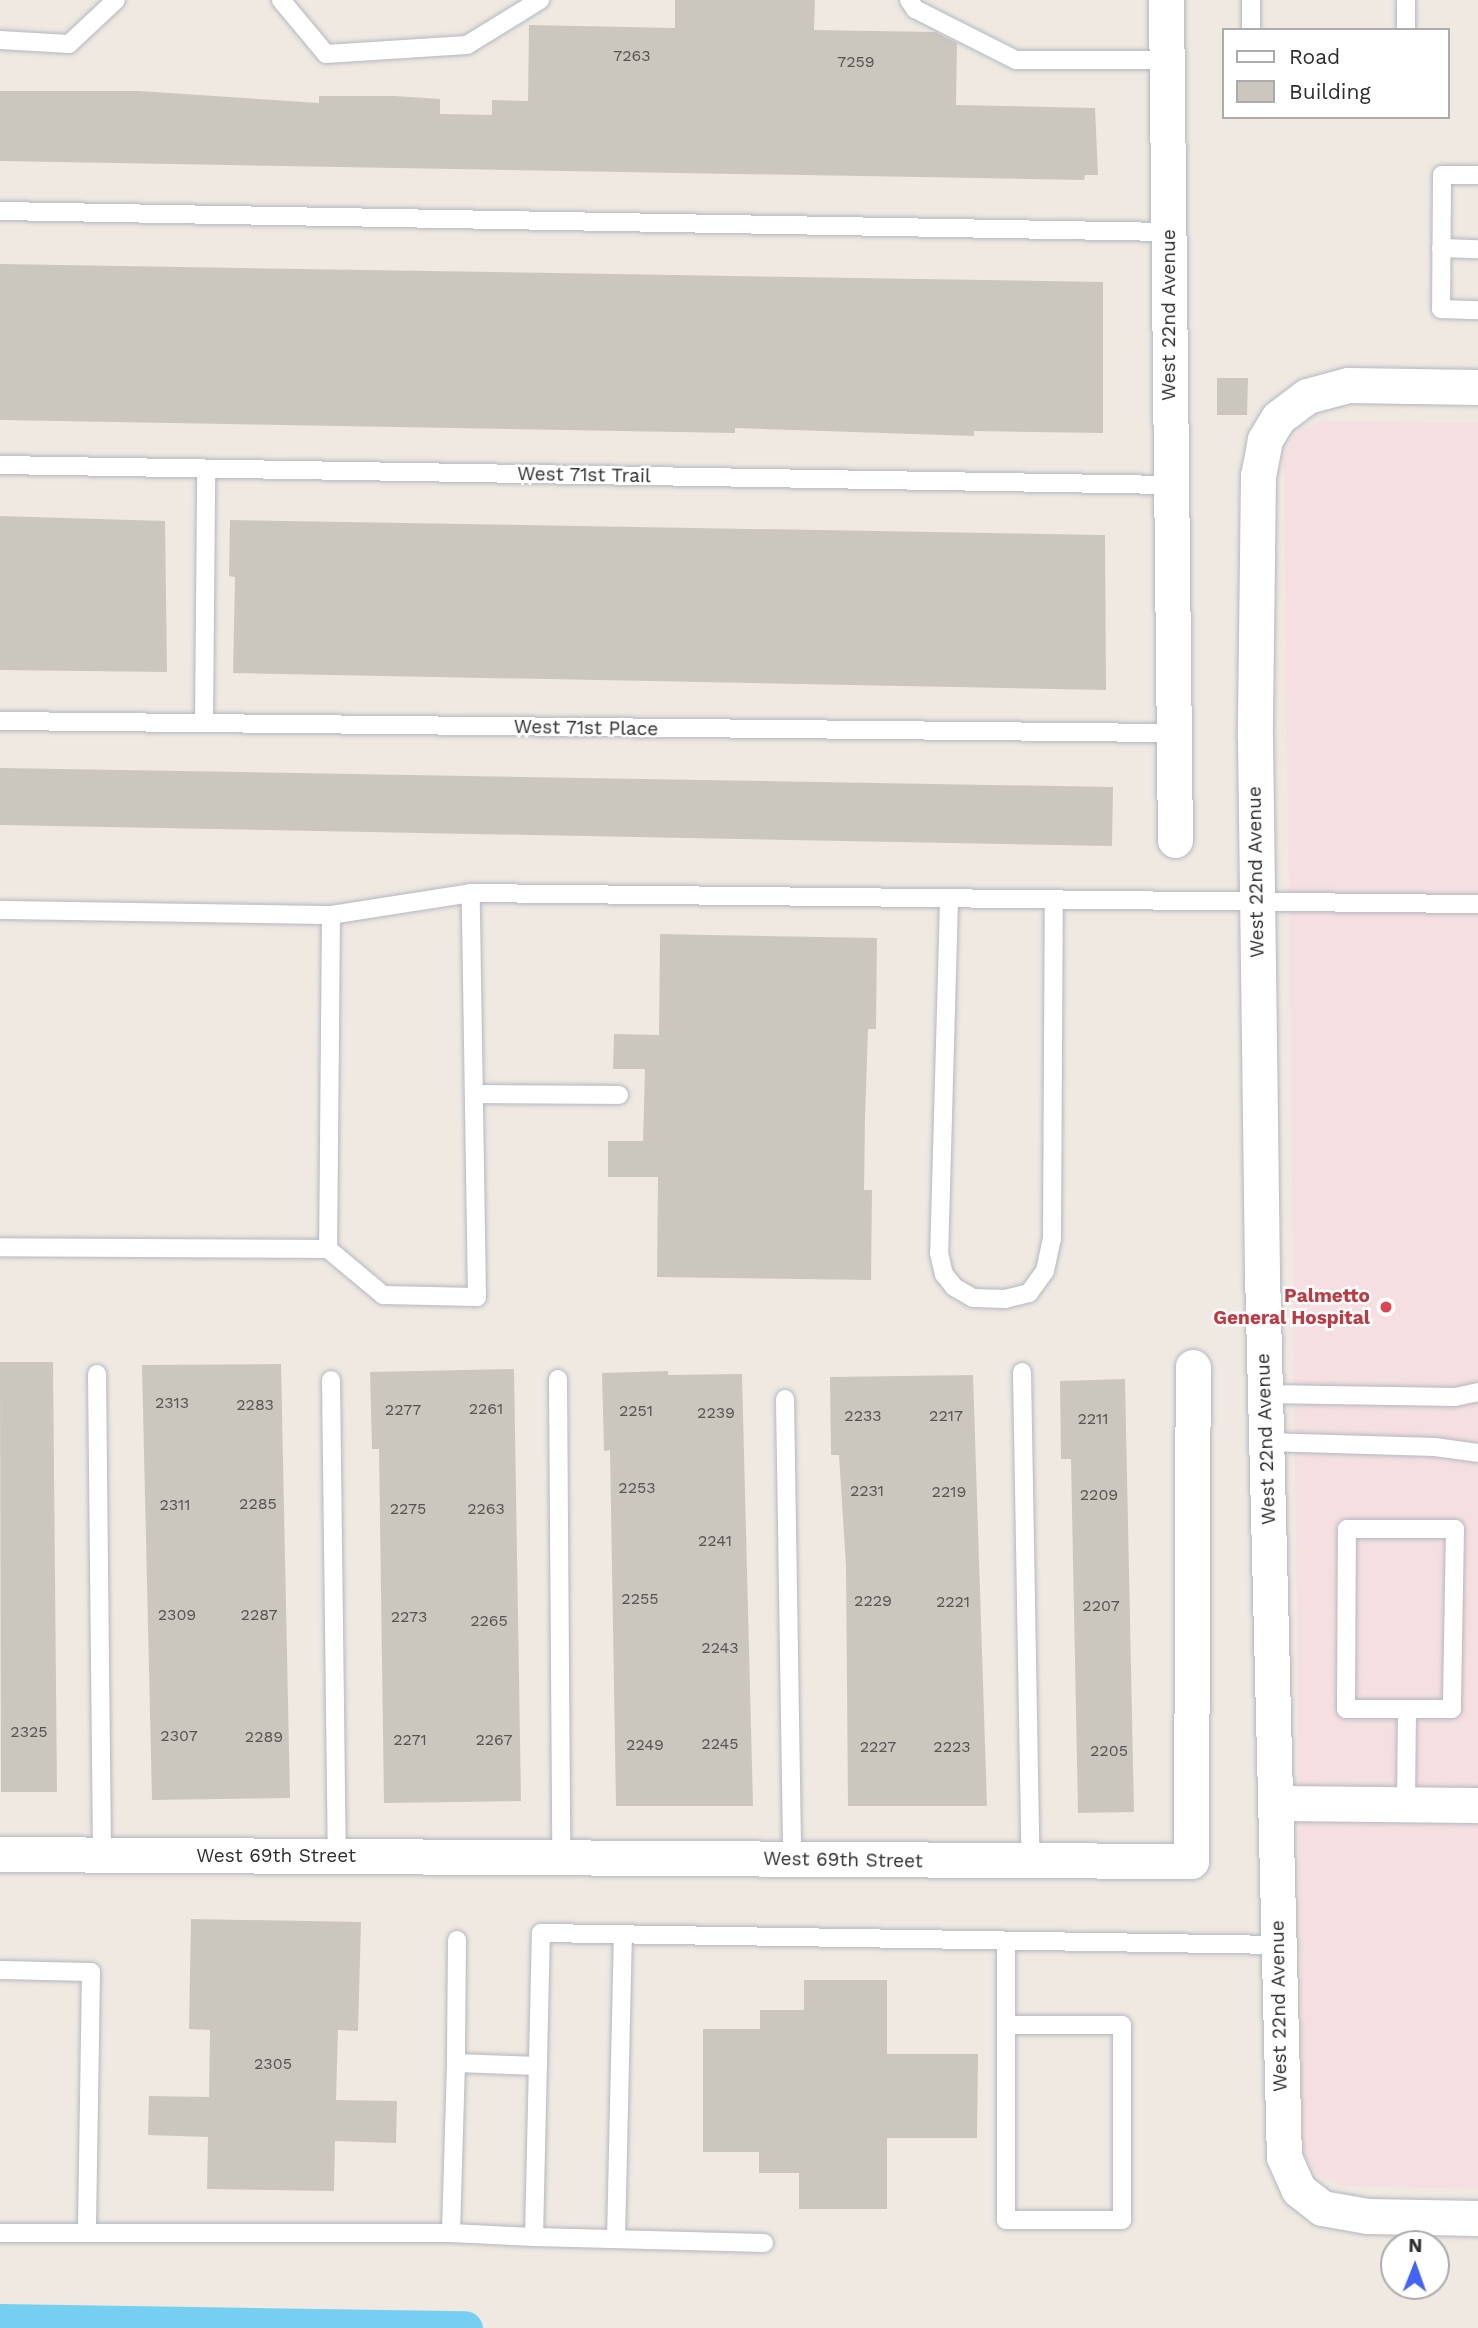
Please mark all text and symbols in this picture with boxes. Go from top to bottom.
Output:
legend [1222,28,1450,119]
text: Road [1289,44,1340,69]
house number: 7263 [613,46,651,66]
house number: 7259 [837,52,875,72]
text: Building [1289,79,1371,104]
street label: West 22nd Avenue [1158,229,1180,401]
street label: West 71st Trail [516,462,652,488]
street label: West 71st Place [513,715,659,741]
street label: West 22nd Avenue [1243,786,1269,958]
place label: Palmetto General Hospital [1213,1285,1370,1329]
marker: Palmetto General Hospital [1376,1297,1396,1317]
street label: West 22nd Avenue [1252,1352,1280,1526]
house number: 2313 [155,1393,189,1413]
house number: 2283 [236,1395,274,1415]
house number: 2261 [469,1399,503,1419]
house number: 2277 [385,1400,421,1420]
house number: 2251 [619,1401,653,1421]
house number: 2239 [697,1403,735,1423]
house number: 2233 [844,1406,882,1426]
house number: 2217 [929,1406,963,1426]
house number: 2211 [1077,1409,1109,1429]
house number: 2253 [618,1478,656,1498]
house number: 2231 [850,1481,884,1501]
house number: 2219 [932,1482,966,1502]
house number: 2209 [1080,1485,1118,1505]
house number: 2285 [239,1494,277,1514]
house number: 2311 [159,1495,191,1515]
house number: 2275 [390,1499,426,1519]
house number: 2263 [467,1499,505,1519]
house number: 2241 [698,1531,732,1551]
house number: 2255 [621,1589,659,1609]
house number: 2229 [854,1591,892,1611]
house number: 2221 [936,1592,970,1612]
house number: 2207 [1082,1596,1120,1616]
house number: 2309 [158,1605,196,1625]
house number: 2287 [241,1605,277,1625]
house number: 2273 [391,1607,427,1627]
house number: 2265 [470,1611,508,1631]
house number: 2243 [701,1638,739,1658]
house number: 2325 [10,1722,48,1742]
house number: 2307 [160,1726,198,1746]
house number: 2289 [245,1727,283,1747]
house number: 2271 [393,1730,427,1750]
house number: 2267 [475,1730,513,1750]
house number: 2245 [701,1734,739,1754]
house number: 2249 [626,1735,664,1755]
house number: 2227 [860,1737,896,1757]
house number: 2223 [933,1737,971,1757]
house number: 2205 [1090,1741,1128,1761]
street label: West 69th Street [196,1845,356,1867]
street label: West 69th Street [763,1847,923,1873]
street label: West 22nd Avenue [1266,1920,1292,2092]
house number: 2305 [254,2054,292,2074]
north arrow [1380,2230,1450,2300]
text: N [1408,2234,1423,2257]

